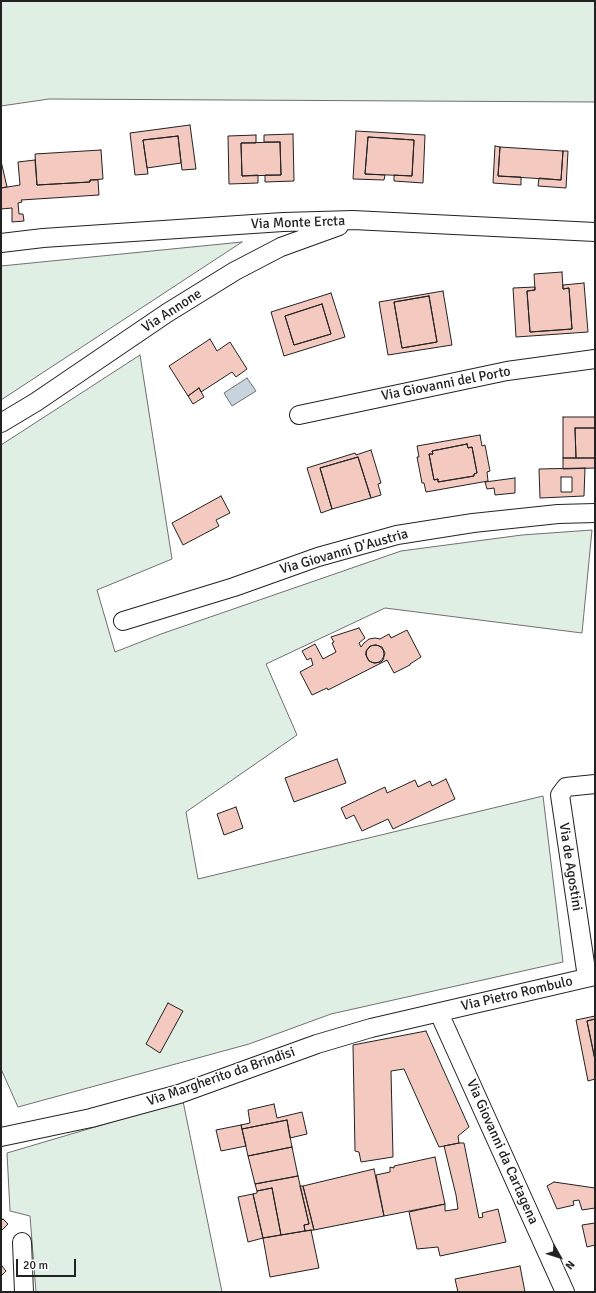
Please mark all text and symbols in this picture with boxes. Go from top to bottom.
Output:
street label: Via Monte Ercta [250,213,346,233]
street label: Via Annone [139,285,205,337]
street label: Via Giovanni del Porto [380,363,512,405]
street label: Via Giovanni D'Austria [278,526,410,578]
street label: Via de Agostini [555,822,585,912]
street label: Via Pietro Rombulo [460,973,574,1015]
street label: Via Margherito da Brindisi [145,1044,297,1110]
street label: Via Giovanni da Cartagena [462,1077,542,1227]
north arrow [540,1237,580,1277]
scale bar [18,1251,78,1277]
text: 20 m [23,1258,48,1273]
text: N [562,1258,577,1272]

